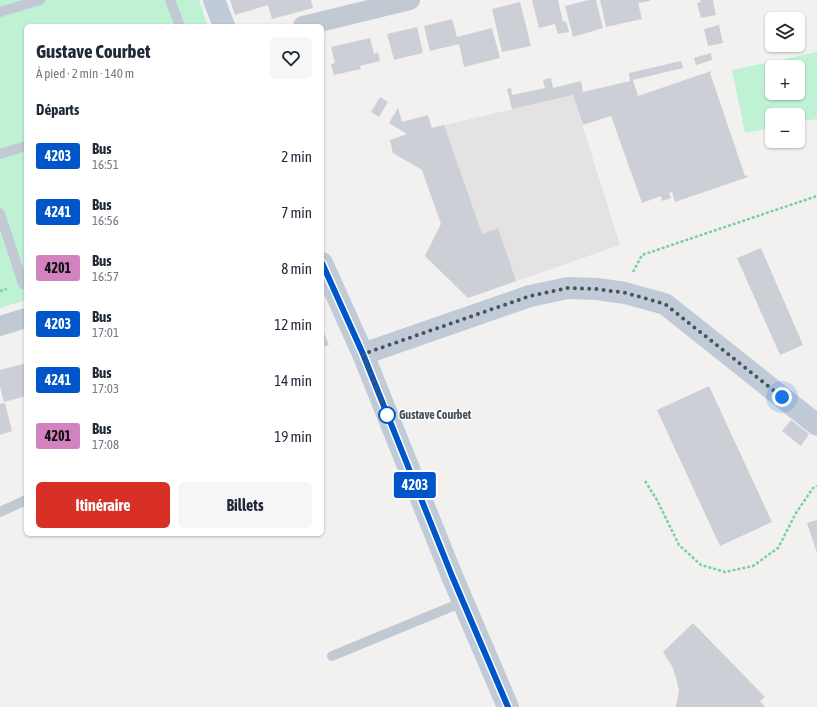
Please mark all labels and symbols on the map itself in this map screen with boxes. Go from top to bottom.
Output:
your location [772,387,792,407]
marker: Gustave Courbet [378,406,396,424]
place label: Gustave Courbet [399,408,472,422]
line badge: 4203 [387,472,443,498]

